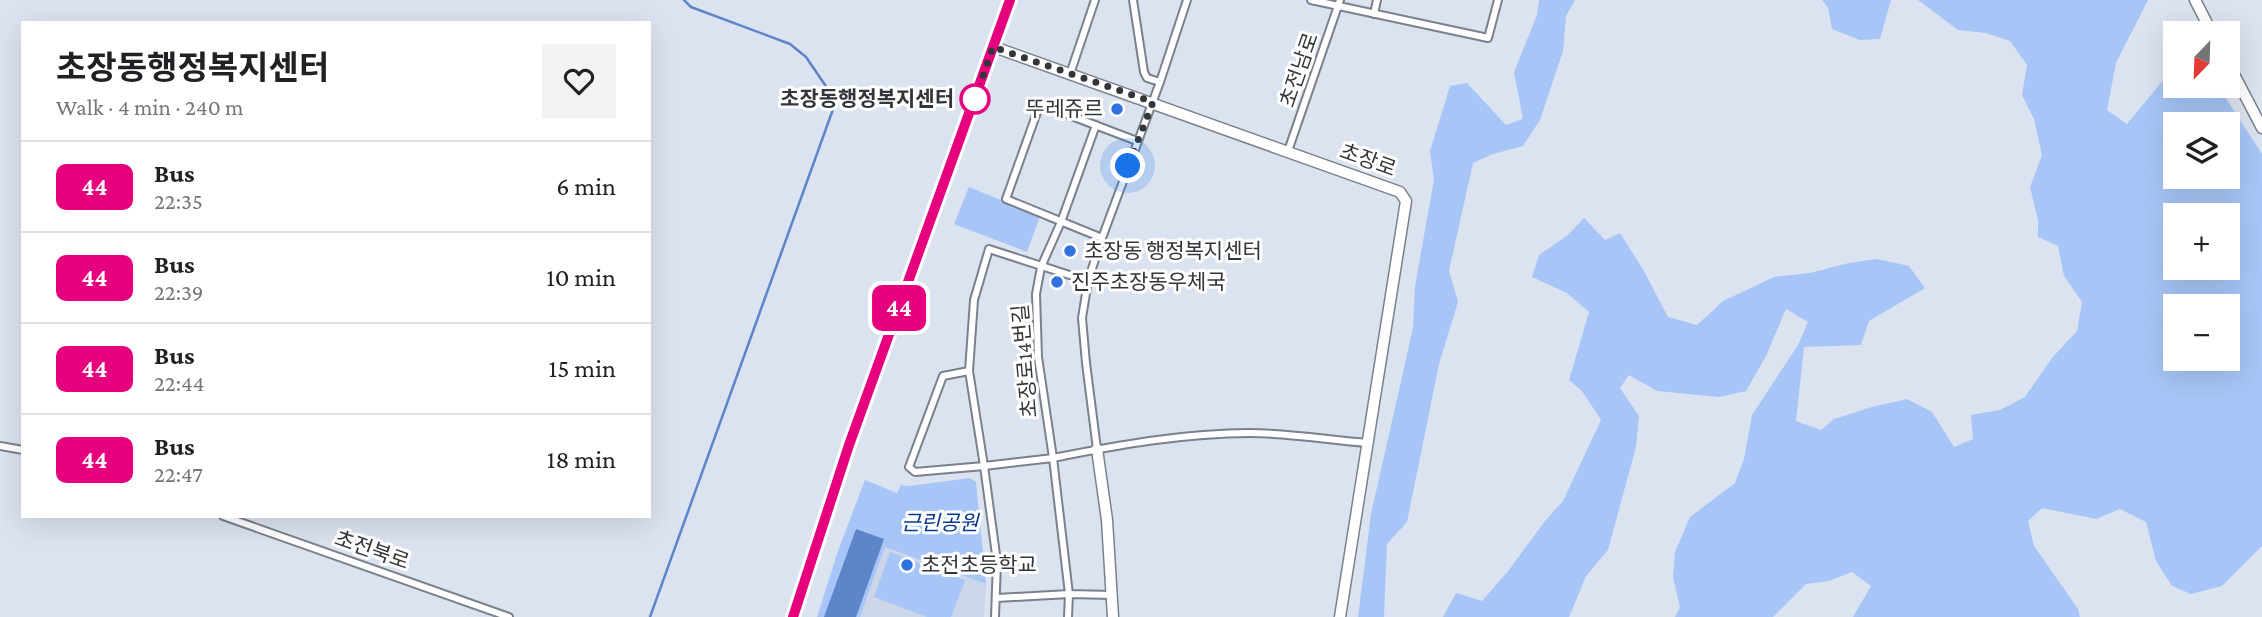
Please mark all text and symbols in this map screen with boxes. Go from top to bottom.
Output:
north arrow [2163,21,2240,98]
map controls [2163,21,2240,371]
street label: 초전남로 [1275,30,1323,110]
button: heart [542,44,616,118]
text: 초장동행정복지센터 [56,49,329,86]
marker: 초장동행정복지센터 [960,84,990,114]
place label: 초장동행정복지센터 [780,87,954,111]
text: Walk · 4 min · 240 m [56,94,243,120]
place label: 뚜레쥬르 [1026,97,1103,121]
marker: 뚜레쥬르 [1109,101,1125,117]
button: layers [2163,112,2240,189]
street label: 초장로 [1337,139,1399,181]
your location [1110,148,1145,183]
text: Bus [154,159,195,188]
text: 6 min [556,172,616,201]
text: 44 [82,173,107,200]
text: 22:35 [154,188,203,214]
button: + [2163,203,2240,280]
place label: 초장동 행정복지센터 [1084,239,1262,263]
marker: 초장동 행정복지센터 [1062,243,1078,259]
text: Bus [154,250,195,279]
text: 10 min [546,263,616,292]
text: 44 [82,264,107,291]
place label: 진주초장동우체국 [1071,270,1226,294]
marker: 진주초장동우체국 [1049,274,1065,290]
text: 22:39 [154,279,204,305]
line badge: 44 [867,285,930,331]
text: 44 [886,294,912,321]
button: − [2163,294,2240,371]
street label: 초장로14번길 [1008,303,1042,419]
text: Bus [154,341,195,370]
text: 15 min [549,354,616,383]
text: 44 [82,355,107,382]
text: 22:44 [154,370,205,396]
text: Bus [154,432,195,461]
text: 18 min [547,445,616,474]
text: 44 [82,446,107,473]
text: 22:47 [154,461,203,487]
park label: 근린공원 [901,511,980,535]
street label: 초전북로 [332,526,412,574]
place label: 초전초등학교 [921,553,1037,577]
marker: 초전초등학교 [899,557,915,573]

